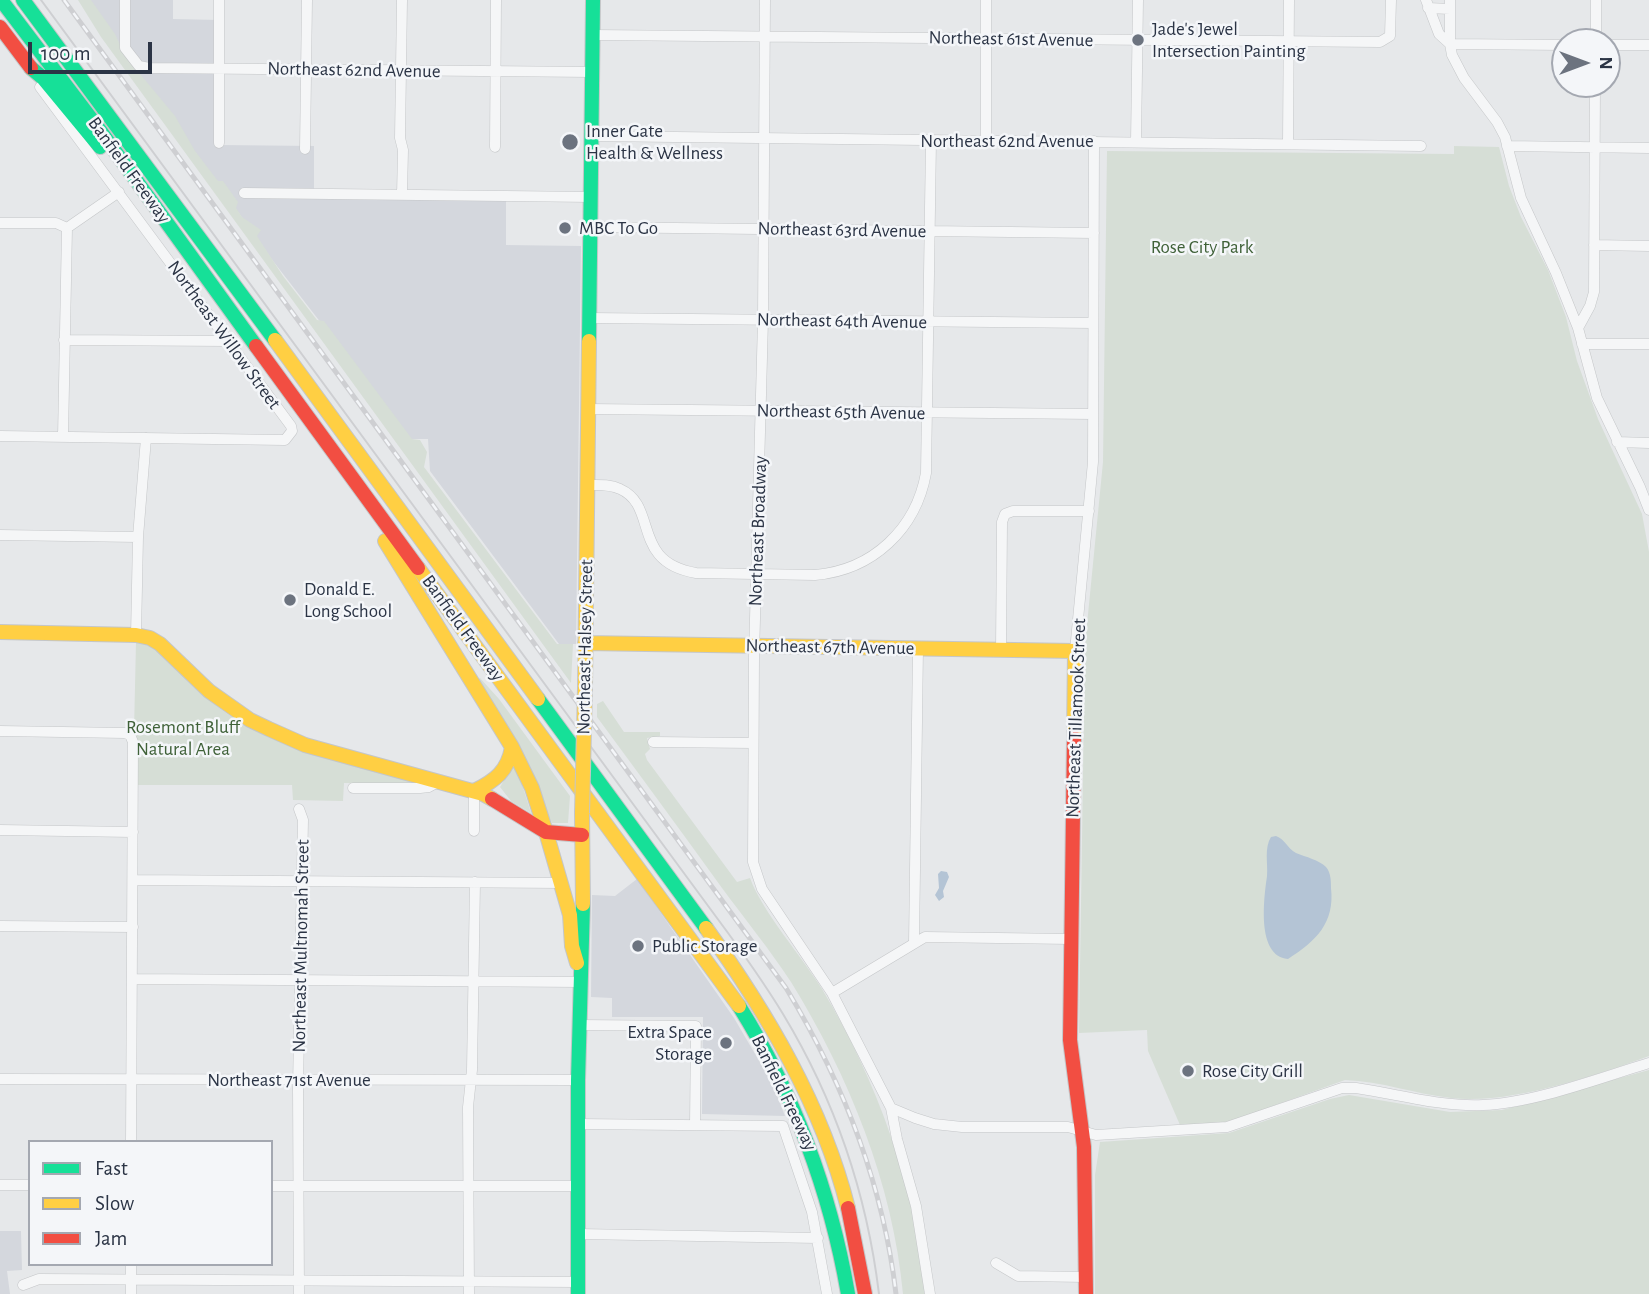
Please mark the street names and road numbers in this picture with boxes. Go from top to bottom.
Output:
street label: Northeast 61st Avenue [928,26,1094,52]
street label: Northeast 62nd Avenue [267,57,441,83]
street label: Banfield Freeway [83,112,175,228]
street label: Northeast 62nd Avenue [920,130,1094,152]
street label: Northeast 63rd Avenue [757,217,927,243]
street label: Northeast Willow Street [162,256,286,414]
street label: Northeast 64th Avenue [757,308,927,334]
street label: Northeast 65th Avenue [756,399,926,425]
street label: Northeast Broadway [744,455,772,607]
street label: Northeast Halsey Street [572,559,598,735]
street label: Banfield Freeway [417,570,509,686]
street label: Northeast Tillamook Street [1061,618,1091,818]
street label: Northeast 67th Avenue [745,634,915,660]
street label: Northeast Multnomah Street [288,839,314,1053]
street label: Banfield Freeway [746,1032,822,1154]
street label: Northeast 71st Avenue [207,1069,371,1091]

